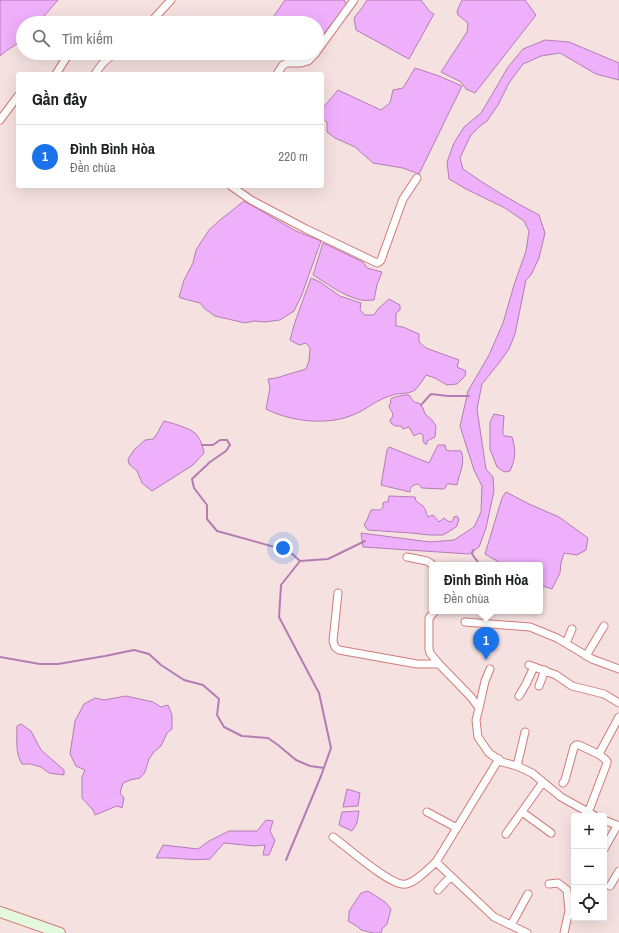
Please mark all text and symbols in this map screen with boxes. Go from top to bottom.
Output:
search box [16,16,324,60]
icon: search [30,27,52,49]
text: Tìm kiếm [62,28,113,49]
text: Gần đây [32,87,87,110]
text: Đình Bình Hòa [70,138,155,159]
text: 1 [42,148,48,165]
text: 220 m [278,148,308,165]
text: Đền chùa [70,159,116,176]
your location [273,538,293,558]
popup [429,562,543,614]
text: Đình Bình Hòa [444,569,528,590]
text: Đền chùa [444,590,489,607]
pin: 1 [473,627,499,660]
map controls [571,813,607,921]
button: + [571,813,607,849]
button: − [571,849,607,885]
button: locate [571,885,607,921]

